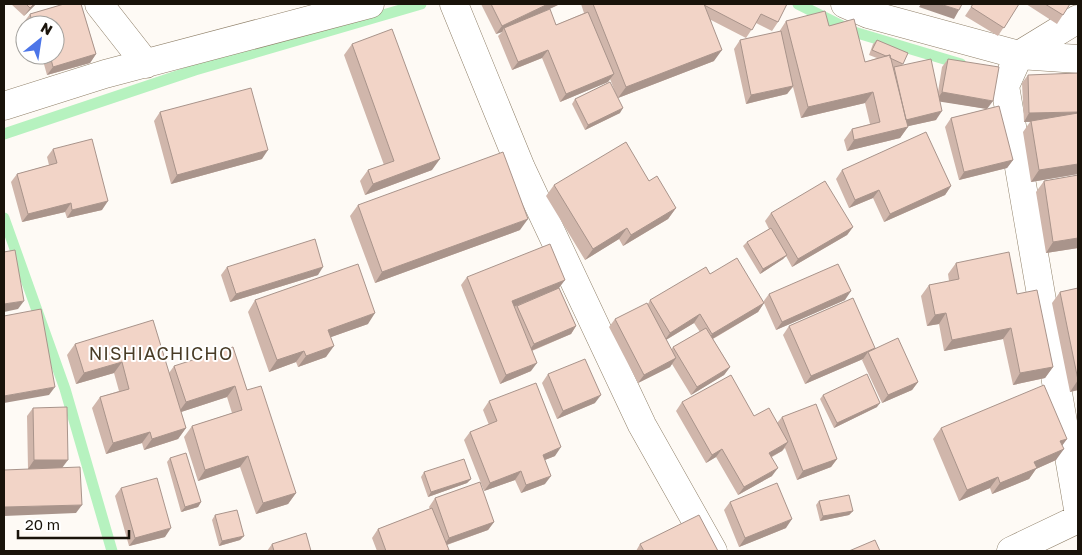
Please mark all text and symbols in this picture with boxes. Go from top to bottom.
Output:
north arrow [15,15,65,65]
text: N [38,18,56,38]
district label: NISHIACHICHO [89,342,233,364]
scale bar [18,508,129,540]
text: 20 m [25,515,60,533]

